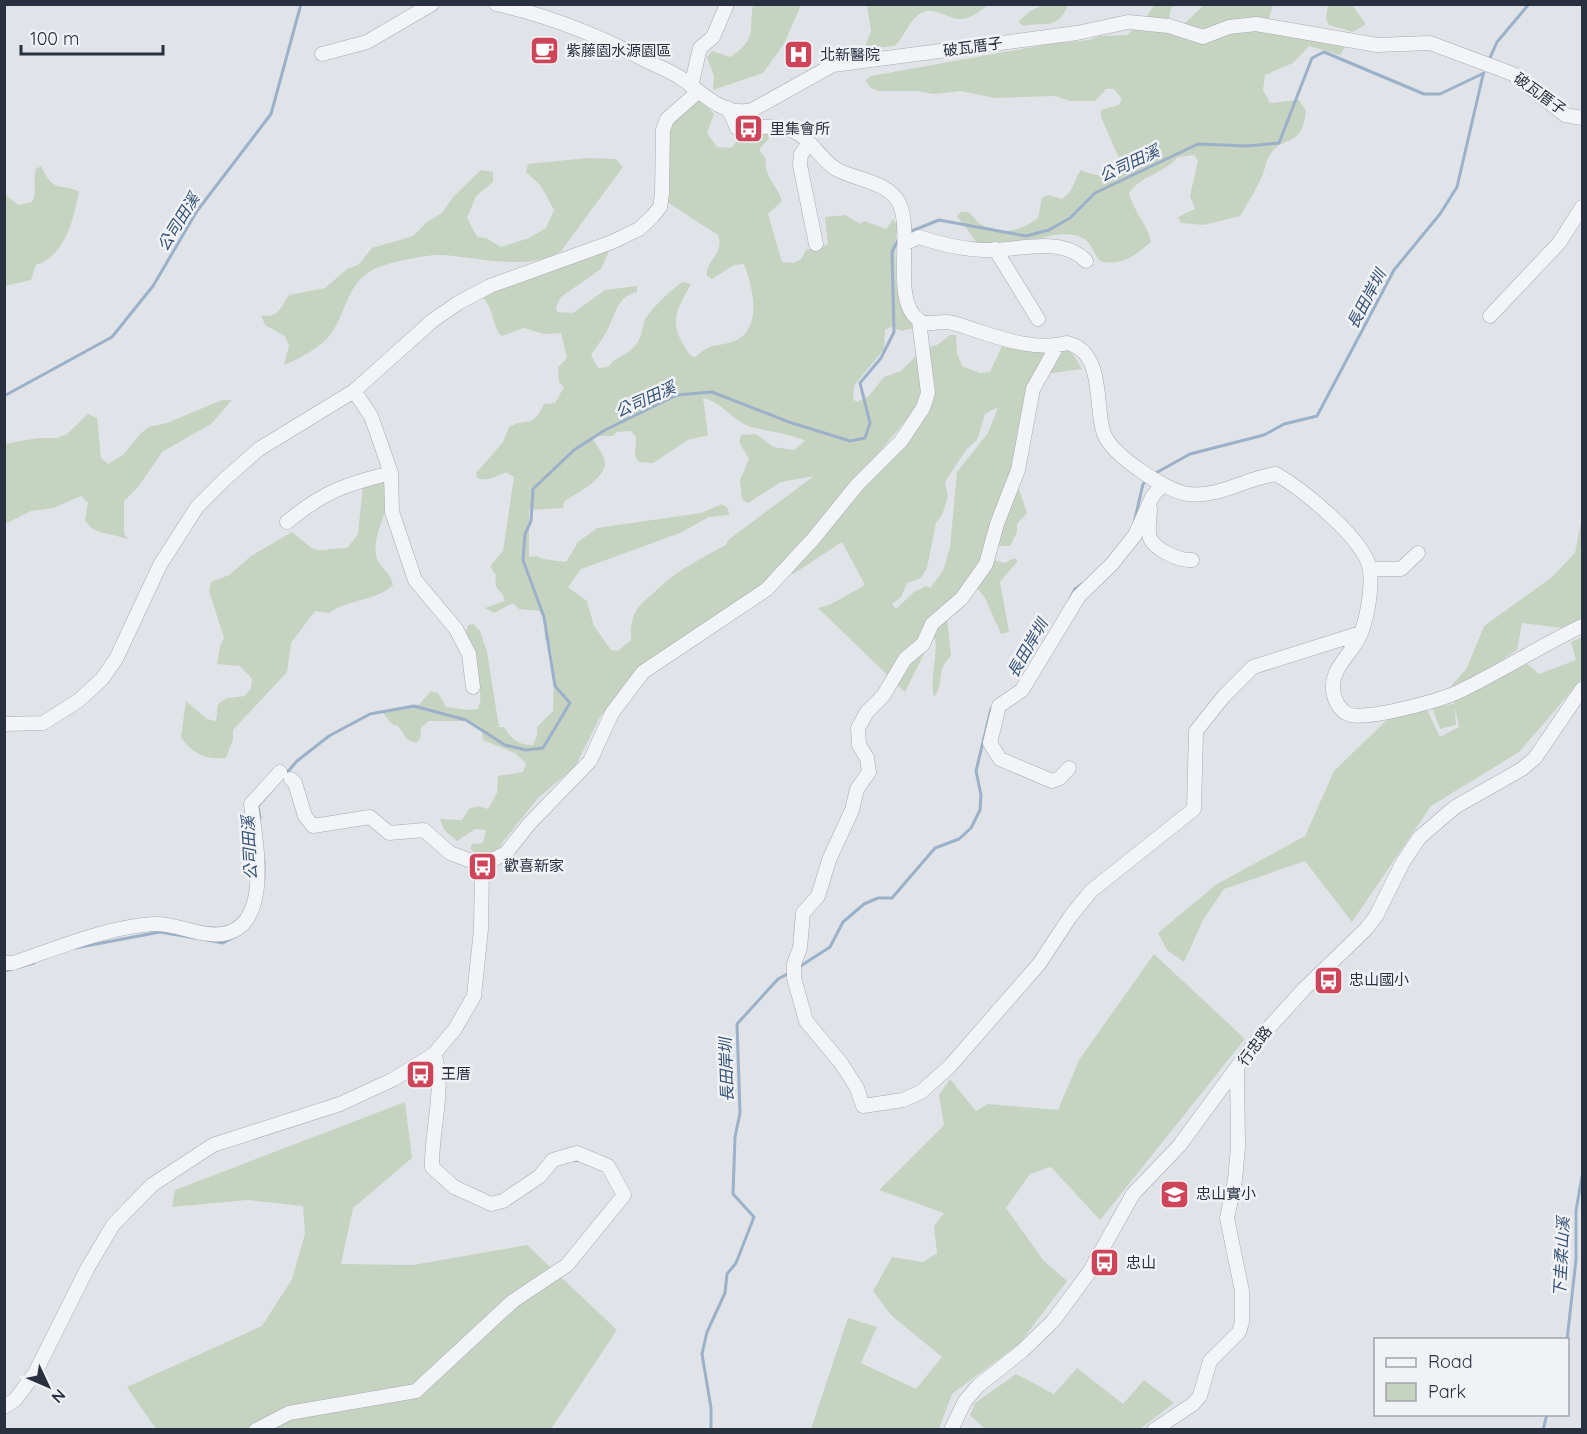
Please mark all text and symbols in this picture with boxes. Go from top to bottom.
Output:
scale bar [21,18,164,56]
text: 100 m [30,27,79,50]
street label: 破瓦厝子 [942,33,1004,60]
cafe icon: 紫藤園水源園區 [529,35,561,67]
hospital icon: 北新醫院 [783,39,815,71]
place label: 紫藤園水源園區 [566,41,671,60]
place label: 北新醫院 [820,45,880,64]
street label: 破瓦厝子 [1510,68,1570,119]
bus stop icon: 里集會所 [733,113,765,145]
place label: 里集會所 [770,119,830,138]
water label: 公司田溪 [1096,140,1164,186]
water label: 公司田溪 [153,188,204,254]
water label: 長田岸圳 [1342,264,1391,332]
water label: 公司田溪 [612,376,680,421]
water label: 長田岸圳 [1002,614,1053,681]
water label: 公司田溪 [237,814,261,880]
bus stop icon: 歡喜新家 [467,850,499,882]
place label: 歡喜新家 [504,856,564,875]
bus stop icon: 忠山國小 [1312,964,1344,996]
place label: 忠山國小 [1349,970,1409,989]
street label: 行忠路 [1233,1022,1276,1069]
water label: 長田岸圳 [715,1036,737,1102]
bus stop icon: 王厝 [404,1058,436,1090]
place label: 王厝 [441,1064,471,1083]
school or university icon: 忠山實小 [1159,1178,1191,1210]
place label: 忠山實小 [1196,1184,1256,1203]
water label: 下圭柔山溪 [1549,1215,1573,1297]
bus stop icon: 忠山 [1089,1247,1121,1279]
place label: 忠山 [1126,1253,1156,1272]
legend [1374,1338,1569,1416]
text: Road [1428,1350,1473,1373]
north arrow [18,1356,78,1416]
text: Park [1428,1380,1466,1403]
text: N [48,1385,70,1408]

